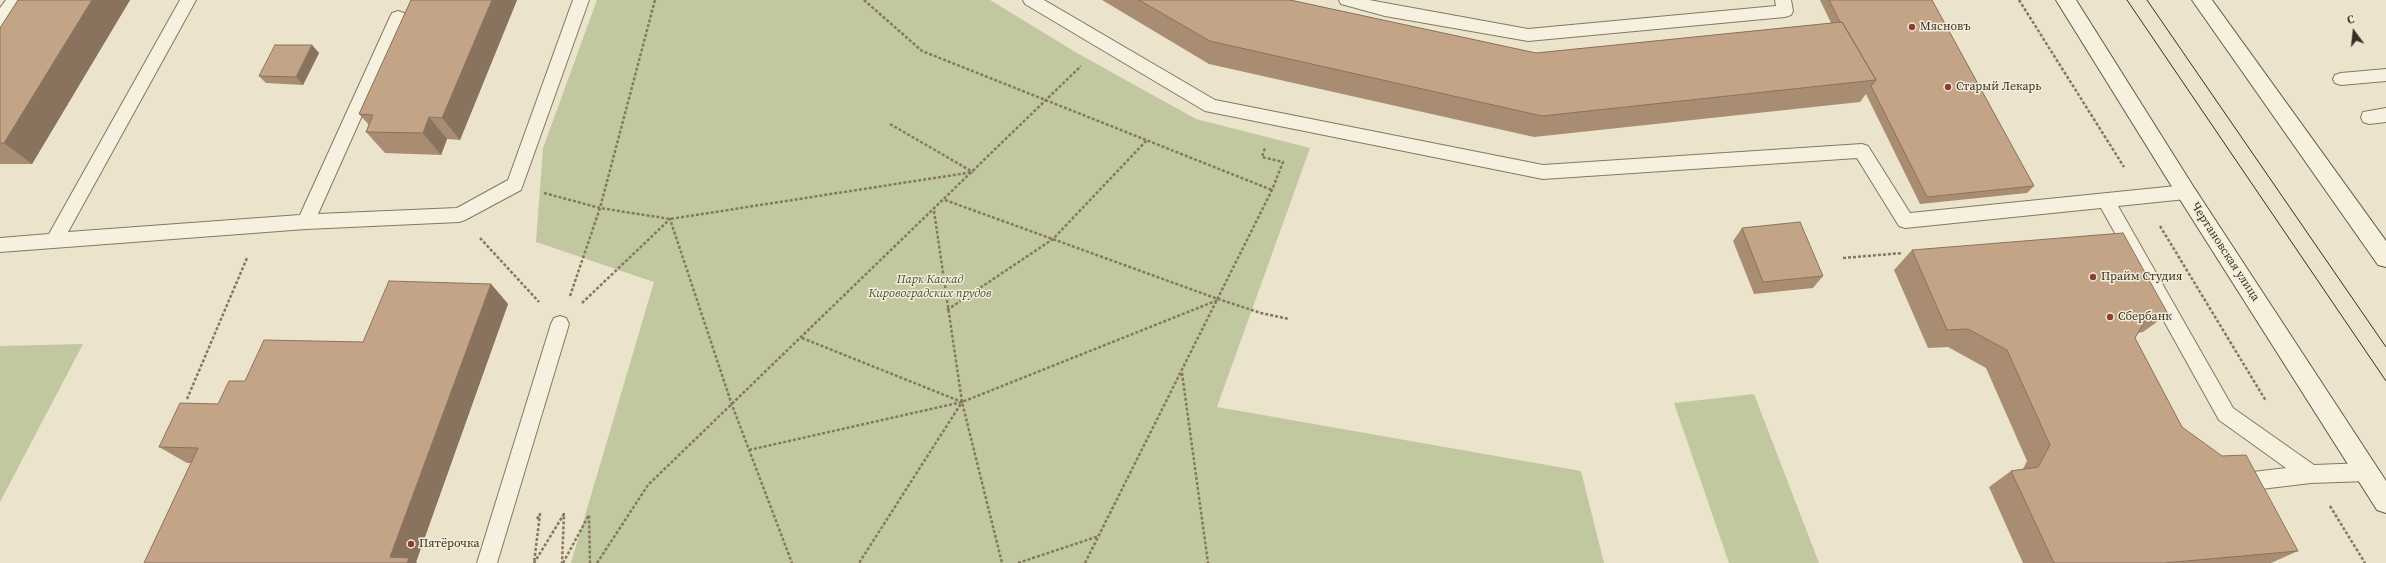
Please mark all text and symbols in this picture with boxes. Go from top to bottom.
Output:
north arrow [2334,12,2374,52]
text: С [2346,12,2356,28]
place label: Мясновъ [1920,20,1971,34]
marker: Мясновъ [1907,22,1917,32]
place label: Старый Лекарь [1956,80,2041,94]
marker: Старый Лекарь [1943,82,1953,92]
street label: Чертановская улица [2188,200,2262,304]
place label: Прайм Студия [2101,270,2182,284]
marker: Прайм Студия [2088,272,2098,282]
park label: Парк Каскад Кировоградских прудов [868,273,992,301]
place label: Сбербанк [2118,310,2172,324]
marker: Сбербанк [2105,312,2115,322]
place label: Пятёрочка [419,537,480,551]
marker: Пятёрочка [406,539,416,549]

